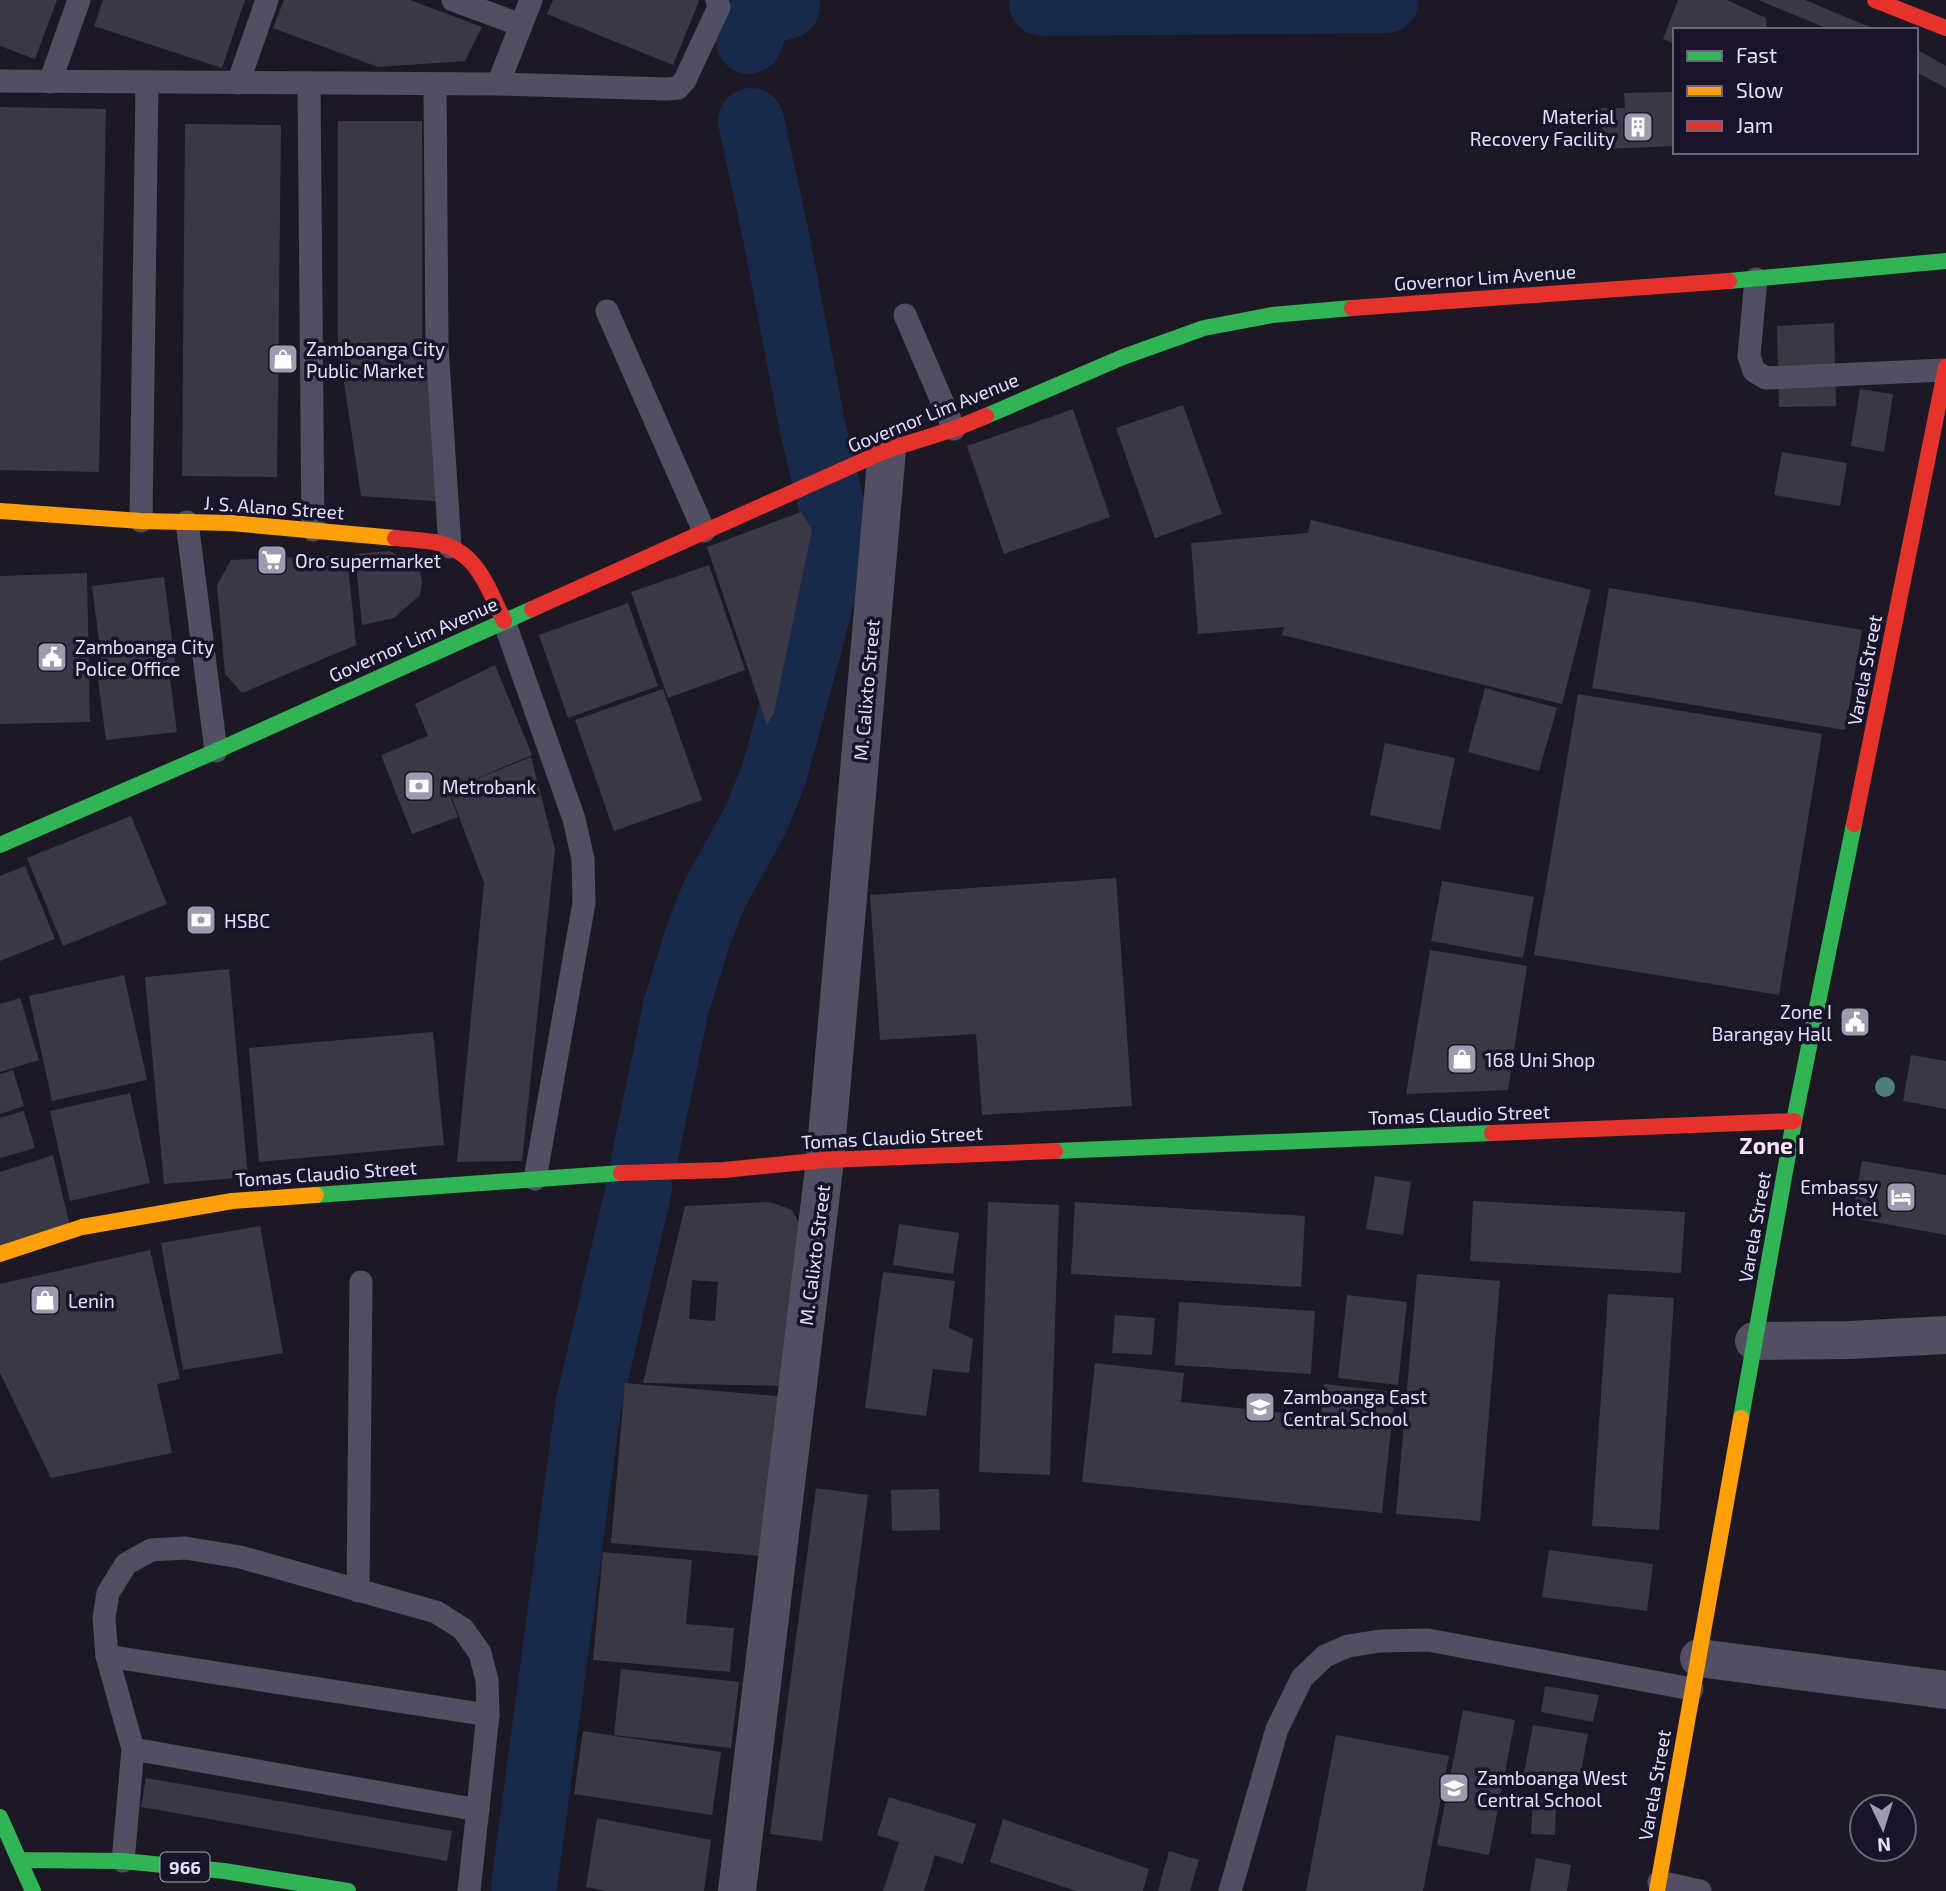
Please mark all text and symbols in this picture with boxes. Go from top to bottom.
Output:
legend [1673,28,1918,154]
text: Fast [1736,42,1777,67]
text: Slow [1736,77,1783,102]
place label: Material Recovery Facility [1470,105,1615,150]
building icon: Material Recovery Facility [1621,110,1655,144]
text: Jam [1736,112,1773,137]
street label: Governor Lim Avenue [1393,259,1577,295]
place label: Zamboanga City Public Market [306,337,445,382]
shop icon: Zamboanga City Public Market [266,342,300,376]
street label: Governor Lim Avenue [844,367,1022,457]
street label: J. S. Alano Street [203,491,345,523]
supermarket icon: Oro supermarket [255,543,289,577]
place label: Oro supermarket [295,549,441,572]
street label: Governor Lim Avenue [325,591,501,687]
street label: Varela Street [1842,613,1886,727]
street label: M. Calixto Street [848,618,884,762]
place label: Zamboanga City Police Office [75,635,214,680]
public building icon: Zamboanga City Police Office [35,640,69,674]
bank icon: Metrobank [402,769,436,803]
place label: Metrobank [442,775,537,798]
bank icon: HSBC [184,903,218,937]
place label: HSBC [224,909,270,932]
place label: Zone I Barangay Hall [1711,1000,1832,1045]
public building icon: Zone I Barangay Hall [1838,1005,1872,1039]
shop icon: 168 Uni Shop [1445,1042,1479,1076]
place label: 168 Uni Shop [1485,1048,1595,1071]
street label: Tomas Claudio Street [1368,1099,1550,1129]
street label: Tomas Claudio Street [801,1121,983,1153]
district label: Zone I [1739,1131,1805,1159]
street label: Tomas Claudio Street [234,1155,418,1191]
street label: Varela Street [1733,1170,1775,1284]
place label: Embassy Hotel [1800,1175,1878,1220]
hotel icon: Embassy Hotel [1884,1180,1918,1214]
street label: M. Calixto Street [794,1183,834,1327]
shop icon: Lenin [28,1283,62,1317]
place label: Lenin [68,1289,115,1312]
place label: Zamboanga East Central School [1283,1385,1427,1430]
school or university icon: Zamboanga East Central School [1243,1390,1277,1424]
street label: Varela Street [1633,1728,1675,1842]
place label: Zamboanga West Central School [1477,1766,1628,1811]
school or university icon: Zamboanga West Central School [1437,1771,1471,1805]
north arrow [1848,1793,1918,1863]
text: N [1877,1834,1892,1857]
road number: 966 [160,1853,210,1882]

